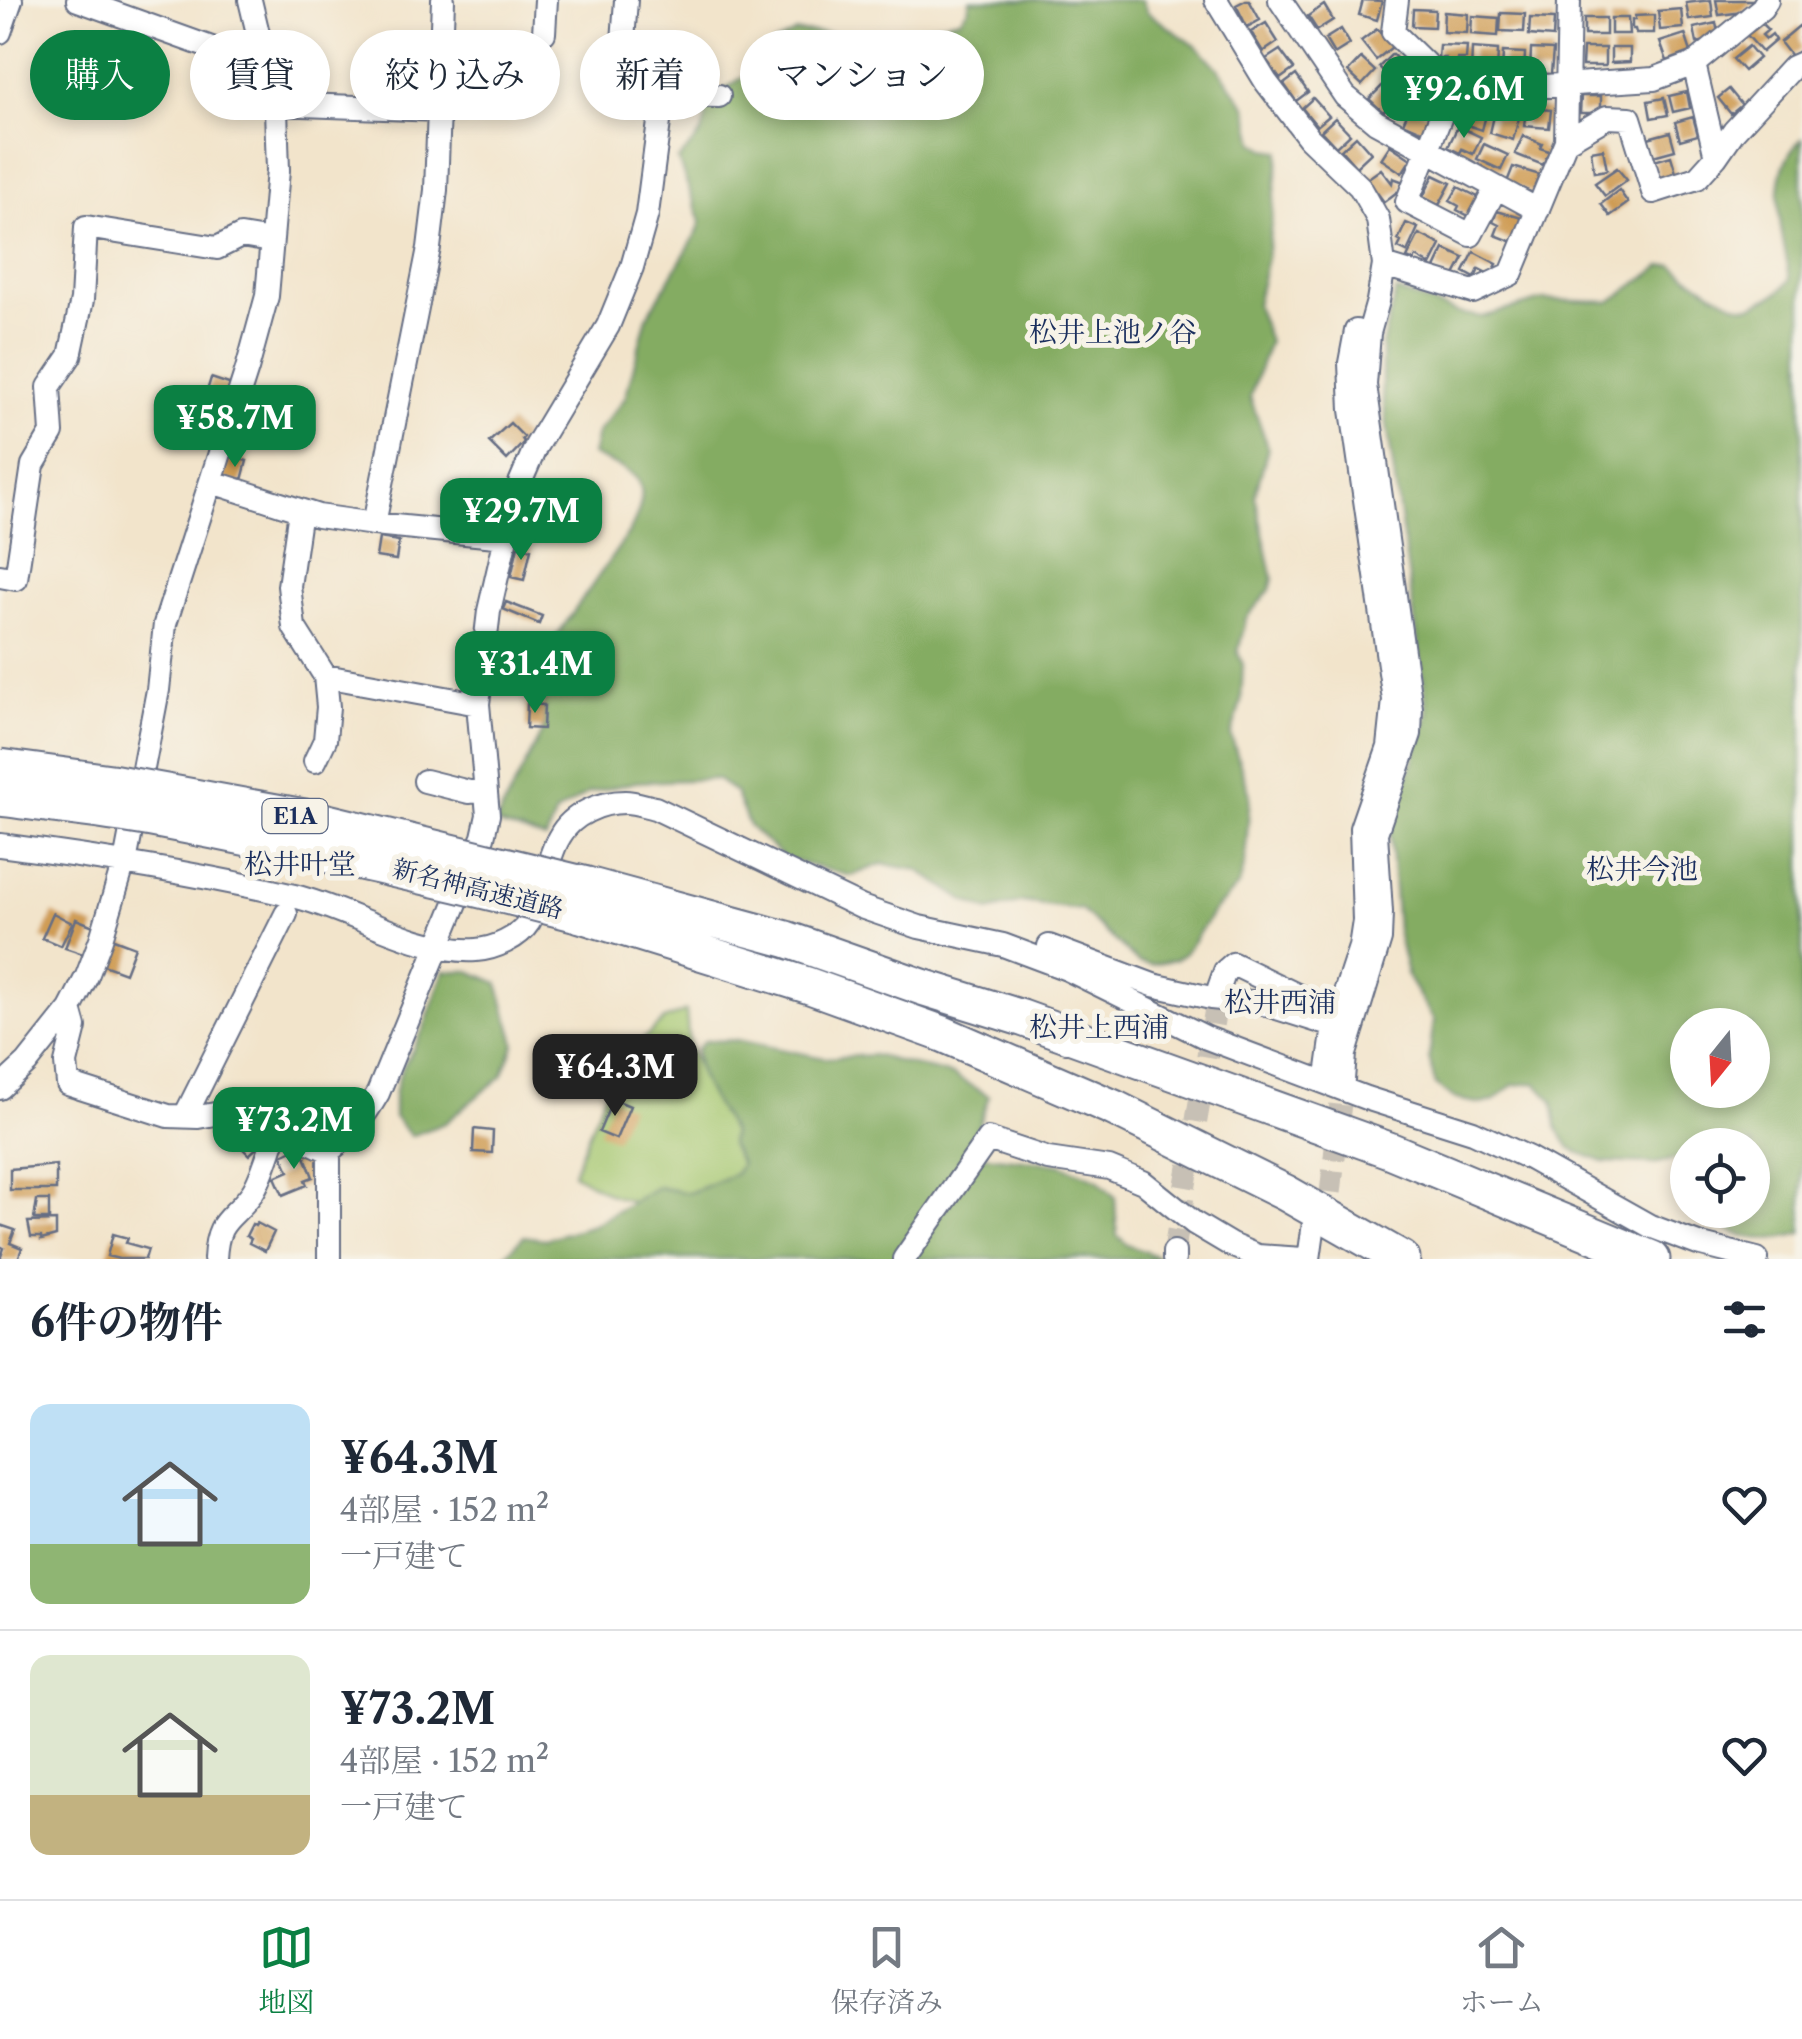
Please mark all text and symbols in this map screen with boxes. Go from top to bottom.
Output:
chip: 購入 [30,30,170,120]
chip: 賃貸 [190,30,330,120]
chip: 絞り込み [350,30,560,120]
chip: 新着 [580,30,720,120]
chip: マンション [740,30,984,120]
pin: ¥92.6M [1383,56,1545,141]
text: ¥92.6M [1403,69,1525,108]
district label: 松井上池ノ谷 [1029,315,1197,349]
pin: ¥58.7M [154,385,316,470]
text: ¥58.7M [176,398,294,437]
pin: ¥29.7M [440,478,602,563]
text: ¥29.7M [462,491,580,530]
pin: ¥31.4M [454,631,616,716]
text: ¥31.4M [477,644,593,683]
road number: E1A [262,799,328,833]
district label: 松井叶堂 [244,847,356,881]
district label: 松井今池 [1586,852,1698,886]
street label: 新名神高速道路 [389,853,567,925]
district label: 松井西浦 [1224,985,1336,1019]
north arrow [1670,1008,1770,1108]
map controls [1670,1008,1770,1228]
district label: 松井上西浦 [1029,1010,1169,1044]
pin: ¥64.3M [534,1034,696,1119]
text: ¥64.3M [555,1047,675,1086]
pin: ¥73.2M [213,1087,375,1172]
text: ¥73.2M [235,1100,353,1139]
button: locate [1670,1128,1770,1228]
icon: filters [1717,1292,1772,1347]
text: 6件の物件 [30,1296,223,1348]
text: ¥64.3M [340,1432,499,1484]
icon: home [110,1444,230,1564]
icon: heart [1717,1477,1772,1532]
text: 4部屋 · 152 m² [340,1490,549,1529]
text: 一戸建て [340,1536,468,1575]
text: ¥73.2M [340,1683,495,1735]
icon: home [110,1695,230,1815]
icon: heart [1717,1728,1772,1783]
text: 4部屋 · 152 m² [340,1741,549,1780]
text: 一戸建て [340,1787,468,1826]
tab: 地図 [258,1920,314,2020]
tab: 保存済み [831,1920,943,2020]
tab: ホーム [1460,1920,1544,2020]

